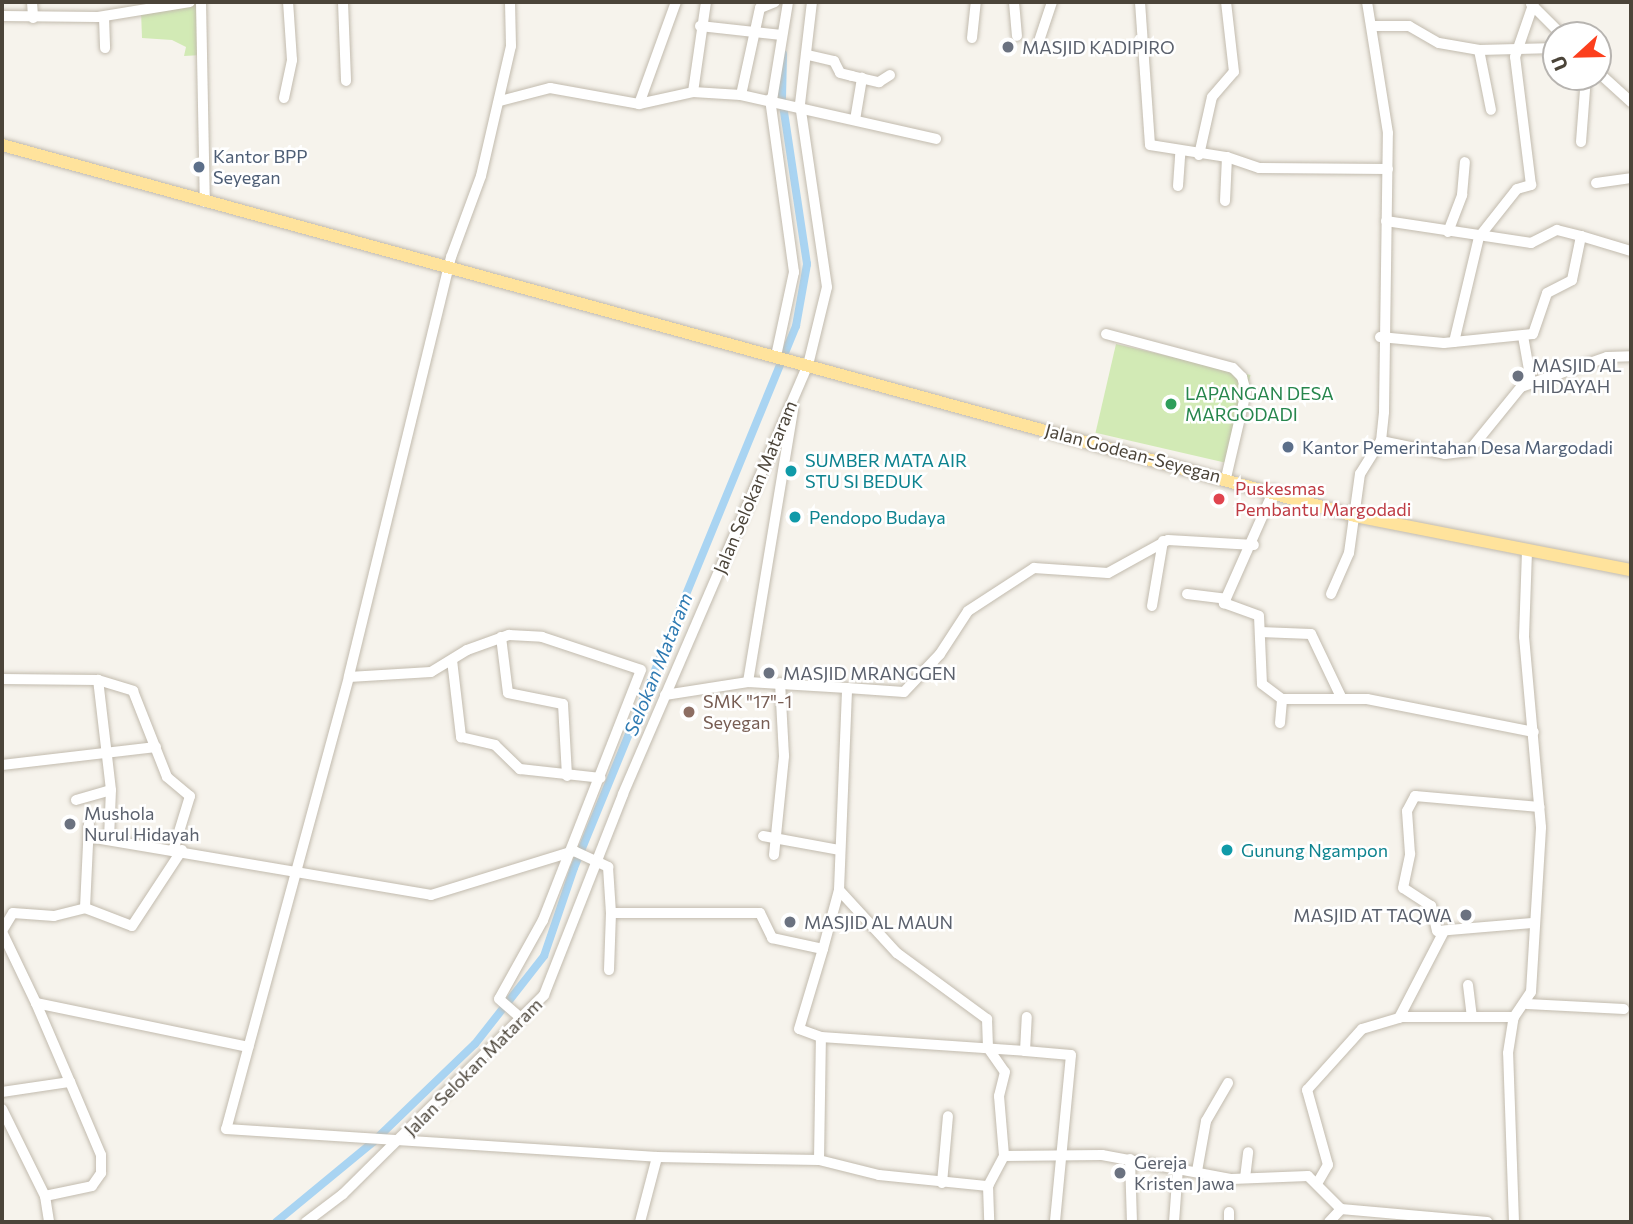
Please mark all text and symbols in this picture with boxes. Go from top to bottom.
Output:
north arrow [1542,21,1612,91]
place label: MASJID KADIPIRO [1022,36,1175,58]
marker: MASJID KADIPIRO [1000,39,1016,55]
text: U [1546,53,1572,74]
place label: Kantor BPP Seyegan [213,146,308,188]
marker: Kantor BPP Seyegan [191,159,207,175]
place label: MASJID AL HIDAYAH [1532,355,1622,398]
marker: MASJID AL HIDAYAH [1510,368,1526,384]
place label: LAPANGAN DESA MARGODADI [1185,383,1334,426]
marker: LAPANGAN DESA MARGODADI [1163,396,1179,412]
street label: Jalan Selokan Mataram [709,397,801,577]
street label: Jalan Godean-Seyegan [1043,419,1223,487]
place label: Kantor Pemerintahan Desa Margodadi [1302,436,1613,458]
marker: Kantor Pemerintahan Desa Margodadi [1280,439,1296,455]
place label: SUMBER MATA AIR STU SI BEDUK [805,450,967,492]
marker: SUMBER MATA AIR STU SI BEDUK [783,463,799,479]
place label: Puskesmas Pembantu Margodadi [1235,478,1411,520]
marker: Puskesmas Pembantu Margodadi [1209,489,1229,509]
place label: Pendopo Budaya [809,506,946,528]
marker: Pendopo Budaya [787,509,803,525]
water label: Selokan Mataram [619,589,697,739]
place label: MASJID MRANGGEN [783,662,956,684]
marker: MASJID MRANGGEN [761,665,777,681]
place label: SMK "17"-1 Seyegan [703,691,792,734]
marker: SMK "17"-1 Seyegan [681,704,697,720]
place label: Mushola Nurul Hidayah [84,803,199,846]
marker: Mushola Nurul Hidayah [62,816,78,832]
place label: Gunung Ngampon [1241,839,1388,861]
marker: Gunung Ngampon [1219,842,1235,858]
place label: MASJID AT TAQWA [1293,904,1452,926]
marker: MASJID AT TAQWA [1458,907,1474,923]
place label: MASJID AL MAUN [804,911,953,933]
marker: MASJID AL MAUN [782,914,798,930]
street label: Jalan Selokan Mataram [400,994,546,1140]
place label: Gereja Kristen Jawa [1134,1152,1235,1194]
marker: Gereja Kristen Jawa [1112,1165,1128,1181]

